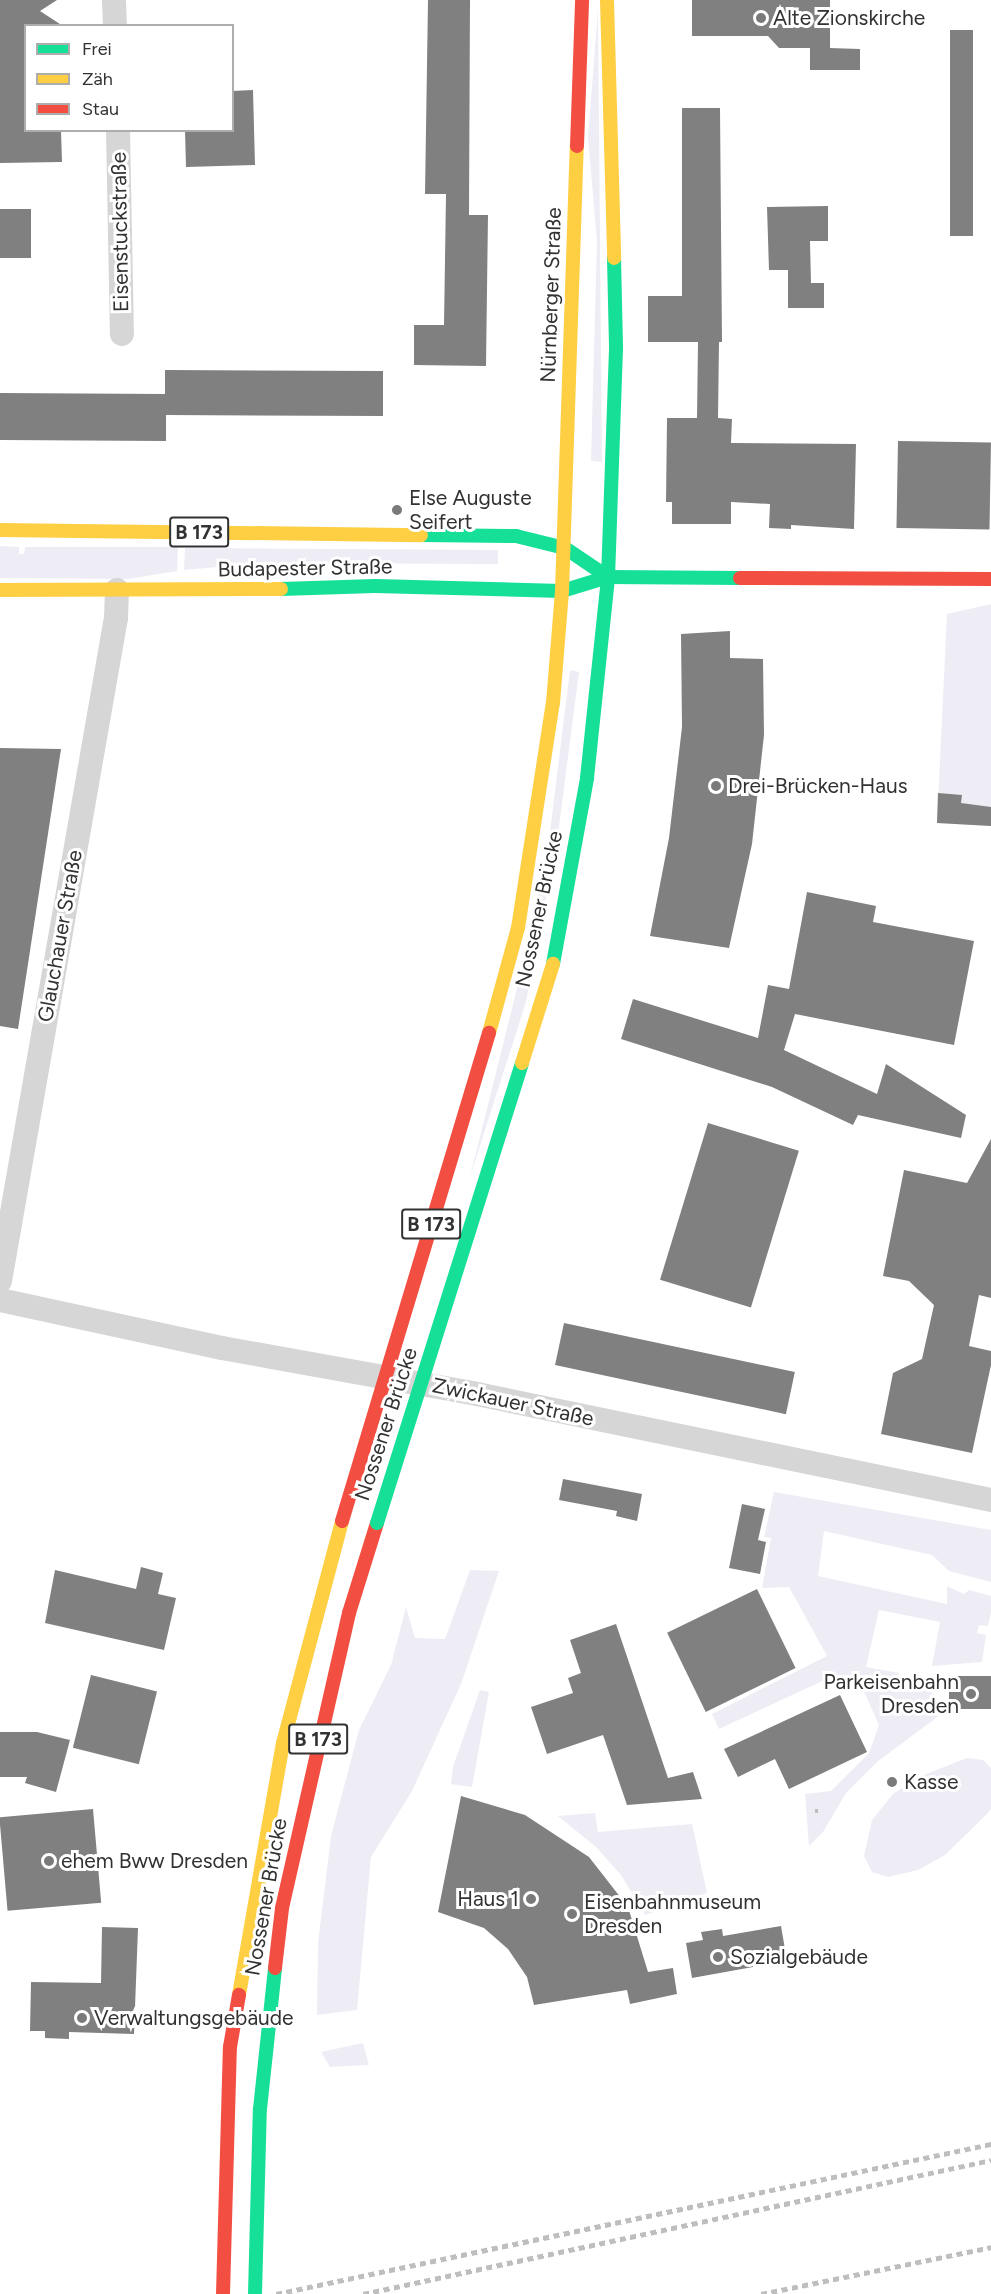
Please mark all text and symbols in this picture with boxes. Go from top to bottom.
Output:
place label: Alte Zionskirche [773,5,925,31]
marker: Alte Zionskirche [754,11,768,25]
legend [24,24,234,132]
text: Frei [82,38,112,60]
text: Zäh [82,68,113,90]
text: Stau [82,98,119,120]
street label: Eisenstuckstraße [106,152,134,312]
street label: Nürnberger Straße [535,207,567,383]
place label: Else Auguste Seifert [409,485,532,535]
marker: Else Auguste Seifert [390,503,404,517]
road number: B 173 [169,515,229,549]
street label: Budapester Straße [217,554,393,582]
place label: Drei-Brücken-Haus [728,773,908,799]
marker: Drei-Brücken-Haus [709,779,723,793]
street label: Nossener Brücke [510,828,568,990]
street label: Glauchauer Straße [32,848,88,1024]
road number: B 173 [401,1207,461,1241]
street label: Nossener Brücke [349,1344,423,1504]
street label: Zwickauer Straße [430,1373,596,1431]
place label: Parkeisenbahn Dresden [824,1669,959,1719]
marker: Parkeisenbahn Dresden [964,1687,978,1701]
road number: B 173 [288,1722,348,1756]
place label: Kasse [904,1769,958,1795]
marker: Kasse [885,1775,899,1789]
street label: Nossener Brücke [240,1816,292,1978]
place label: ehem Bww Dresden [61,1848,248,1874]
marker: ehem Bww Dresden [42,1854,56,1868]
place label: Haus 1 [457,1886,519,1912]
place label: Eisenbahnmuseum Dresden [584,1889,761,1939]
marker: Haus 1 [524,1892,538,1906]
marker: Eisenbahnmuseum Dresden [565,1907,579,1921]
place label: Sozialgebäude [730,1944,868,1970]
marker: Sozialgebäude [711,1950,725,1964]
place label: Verwaltungsgebäude [94,2005,294,2031]
marker: Verwaltungsgebäude [75,2011,89,2025]

